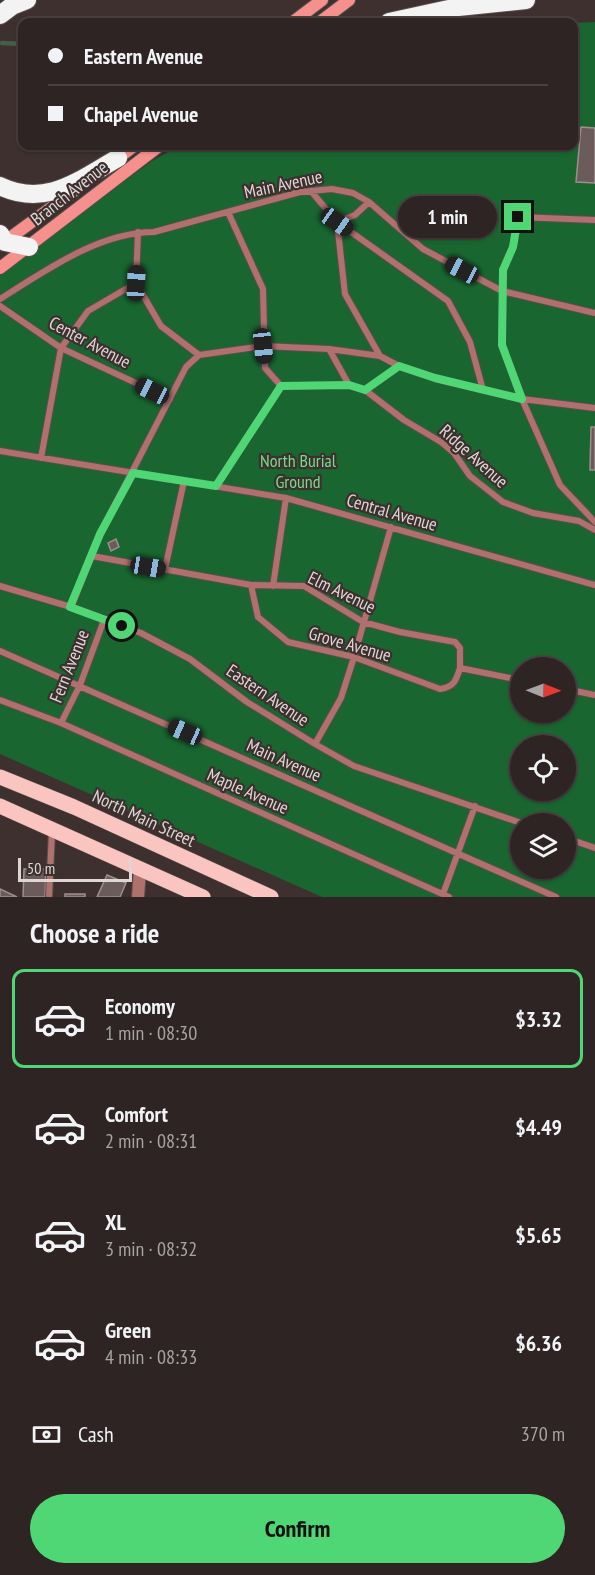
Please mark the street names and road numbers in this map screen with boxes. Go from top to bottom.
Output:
street label: Branch Avenue [26,156,112,230]
street label: Main Avenue [242,165,324,203]
street label: Center Avenue [45,311,135,373]
street label: Ridge Avenue [435,419,513,493]
street label: Central Avenue [344,488,440,536]
street label: Elm Avenue [304,566,380,618]
street label: Grove Avenue [306,621,394,667]
street label: Fern Avenue [44,626,94,706]
street label: Eastern Avenue [222,659,314,731]
street label: Main Avenue [243,733,325,787]
street label: Maple Avenue [204,763,292,819]
street label: North Main Street [89,784,199,852]

